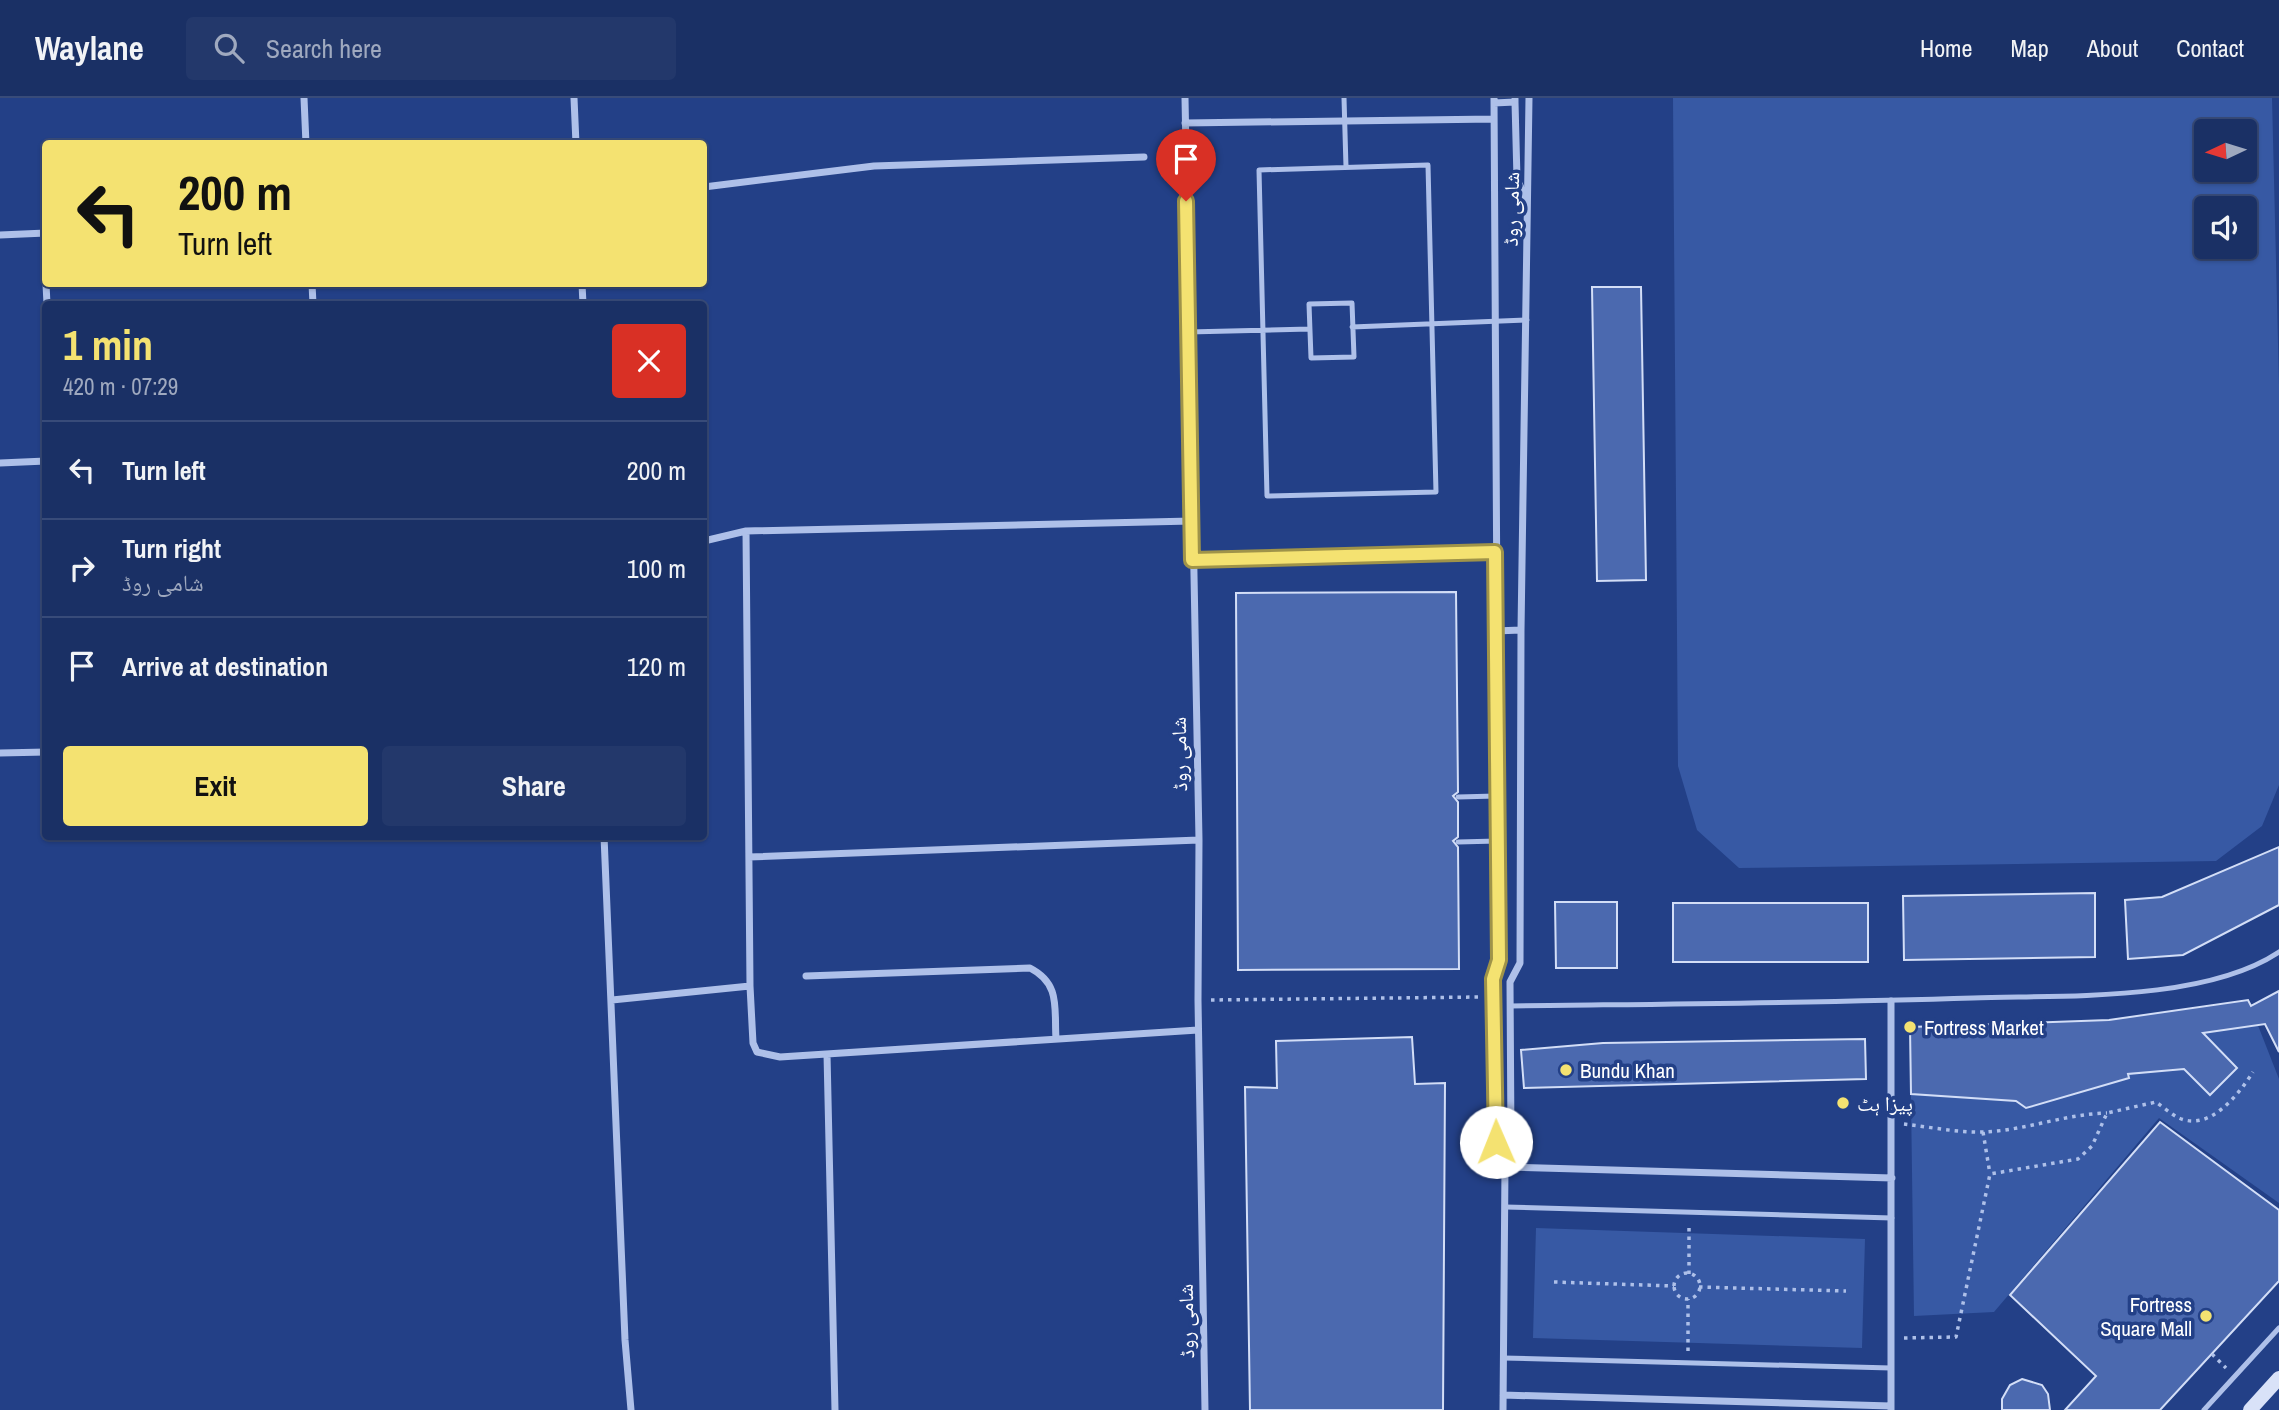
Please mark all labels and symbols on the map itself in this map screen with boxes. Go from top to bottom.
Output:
north arrow [2194,119,2258,182]
pin [1156,129,1216,201]
street label: شامی روڈ [1496,171,1526,247]
street label: شامی روڈ [1164,716,1194,792]
place label: Fortress Market [1924,1013,2044,1042]
marker: Fortress Market [1902,1019,1918,1035]
place label: Bundu Khan [1580,1056,1675,1085]
marker: Bundu Khan [1558,1062,1574,1078]
place label: پیزا ہٹ [1857,1089,1913,1118]
marker: پیزا ہٹ [1835,1095,1851,1111]
position arrow [1459,1105,1533,1179]
street label: شامی روڈ [1171,1283,1201,1359]
place label: Fortress Square Mall [2100,1290,2192,1343]
marker: Fortress Square Mall [2198,1308,2214,1324]

